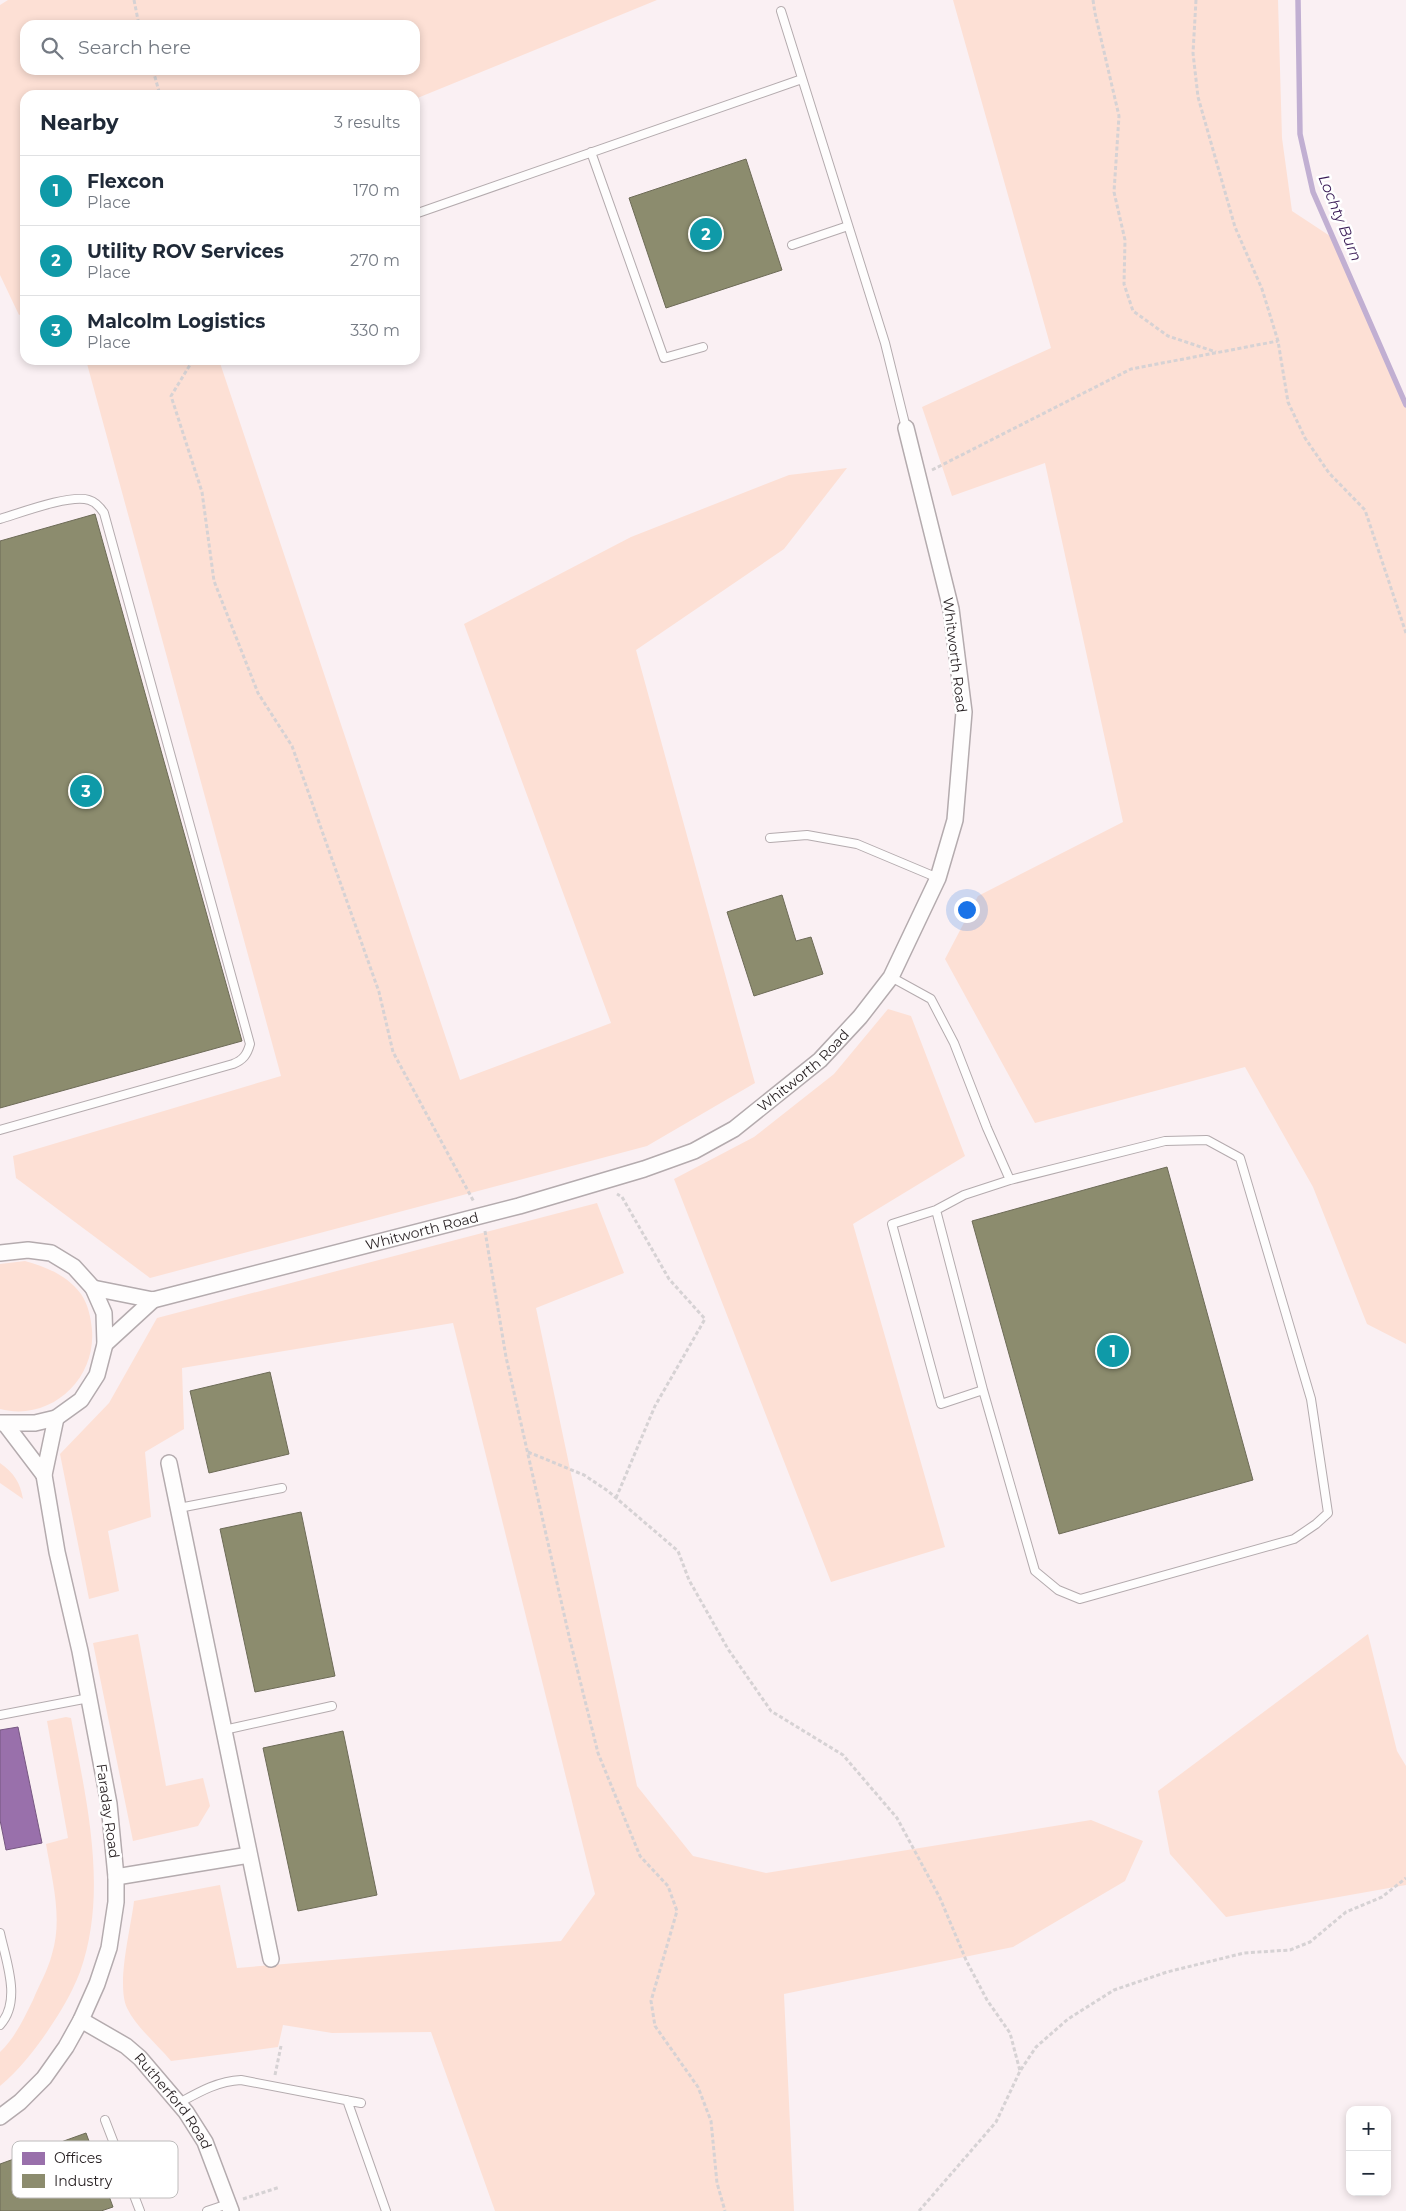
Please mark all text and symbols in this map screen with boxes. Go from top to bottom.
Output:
search box [20,20,420,75]
icon: search [38,34,66,62]
text: Search here [78,36,191,59]
text: Nearby [40,110,119,135]
text: 3 results [334,113,400,132]
text: Flexcon [87,170,164,193]
water label: Lochty Burn [1314,172,1366,264]
text: 1 [53,181,59,200]
text: 170 m [353,181,400,200]
text: Place [87,193,131,212]
pin: 2 [690,215,722,253]
text: Utility ROV Services [87,240,284,263]
text: 2 [51,251,61,270]
text: 270 m [350,251,400,270]
text: Place [87,263,131,282]
text: Malcolm Logistics [87,310,265,333]
text: 3 [51,321,61,340]
text: 330 m [350,321,400,340]
text: Place [87,333,131,352]
street label: Whitworth Road [939,596,971,714]
pin: 3 [70,772,102,810]
your location [954,897,980,923]
street label: Whitworth Road [754,1026,853,1116]
street label: Whitworth Road [364,1208,481,1254]
pin: 1 [1097,1332,1129,1370]
street label: Faraday Road [92,1762,124,1860]
street label: Rutherford Road [130,2049,216,2152]
map controls [1346,2106,1391,2196]
button: + [1346,2106,1391,2151]
legend [12,2141,178,2198]
text: Offices [54,2149,102,2167]
button: − [1346,2151,1391,2196]
text: Industry [54,2172,113,2190]

